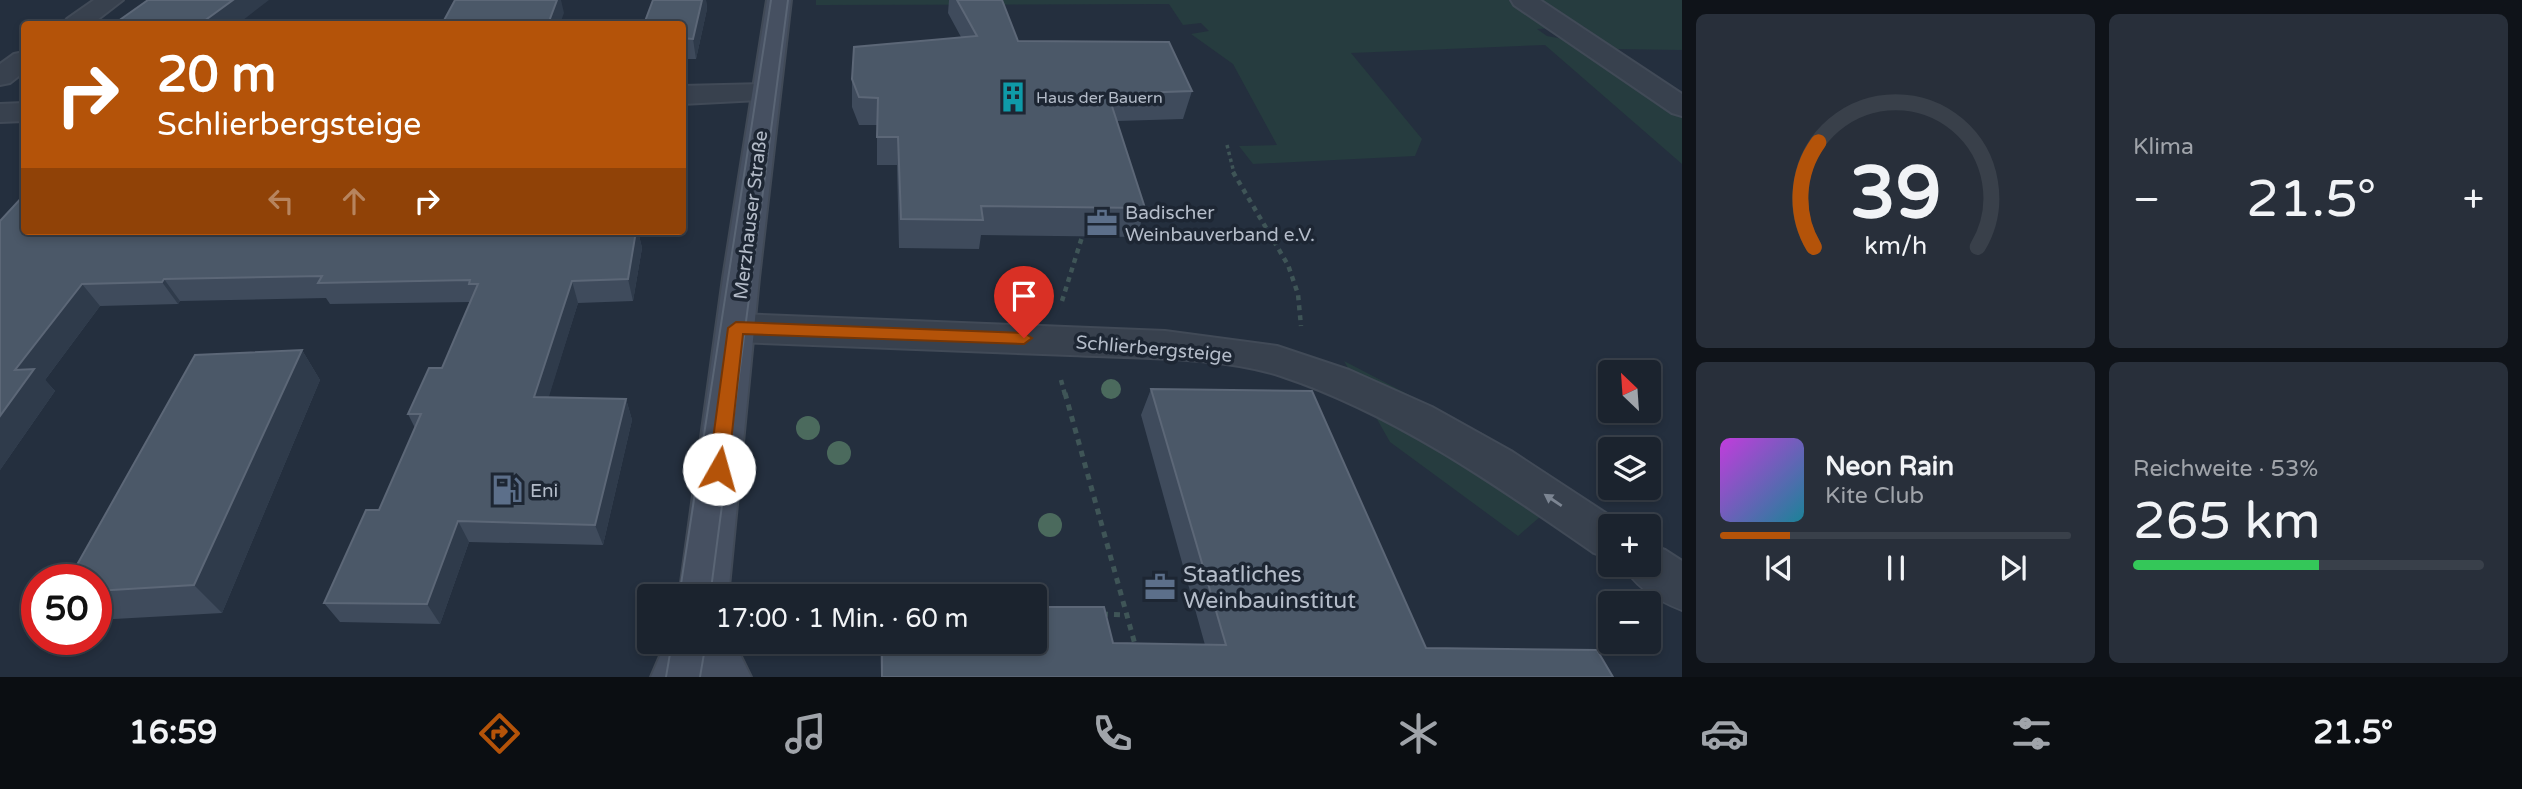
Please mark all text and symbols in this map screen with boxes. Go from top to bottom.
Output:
text: 20 m [157,46,276,105]
icon: right [42,49,133,140]
building icon: Haus der Bauern [996,80,1030,114]
place label: Haus der Bauern [1036,88,1163,108]
text: Schlierbergsteige [157,106,421,144]
street label: Merzhauser Straße [730,129,772,301]
text: Klima [2133,133,2194,161]
text: 39 [1850,150,1941,238]
text: 21.5° [2246,168,2376,231]
text: − [2133,177,2160,223]
text: + [2463,177,2484,223]
icon: left [262,182,300,220]
icon: ahead [335,182,373,220]
icon: right [408,182,446,220]
place label: Badischer Weinbauverband e.V. [1125,202,1315,246]
office icon: Badischer Weinbauverband e.V. [1085,206,1119,240]
text: km/h [1864,231,1927,261]
pin [994,266,1054,338]
icon: arrive [1005,277,1043,315]
street label: Schlierbergsteige [1075,331,1233,367]
north arrow [1598,360,1661,424]
map controls [1598,360,1661,654]
position arrow [682,432,756,506]
button: layers [1598,437,1661,500]
text: Neon Rain [1825,451,1954,482]
text: Reichweite · 53% [2133,455,2318,483]
fuel station icon: Eni [490,473,524,507]
place label: Eni [530,480,558,502]
text: Kite Club [1825,482,1924,510]
text: 265 km [2133,490,2321,553]
one-way arrow [1544,494,1563,507]
button: + [1598,514,1661,577]
icon: previous [1760,549,1798,587]
icon: pause [1877,549,1915,587]
icon: next [1994,549,2032,587]
place label: Staatliches Weinbauinstitut [1183,561,1356,615]
speed limit sign: 50 [21,564,112,655]
office icon: Staatliches Weinbauinstitut [1143,570,1177,604]
button: − [1598,591,1661,654]
text: 17:00 · 1 Min. · 60 m [716,603,968,634]
icon: directions [475,709,524,758]
icon: music [781,709,830,758]
icon: phone [1088,709,1137,758]
icon: climate [1394,709,1443,758]
icon: car [1700,709,1749,758]
icon: filters [2007,709,2056,758]
text: 16:59 [129,714,217,752]
text: 21.5° [2313,714,2393,752]

